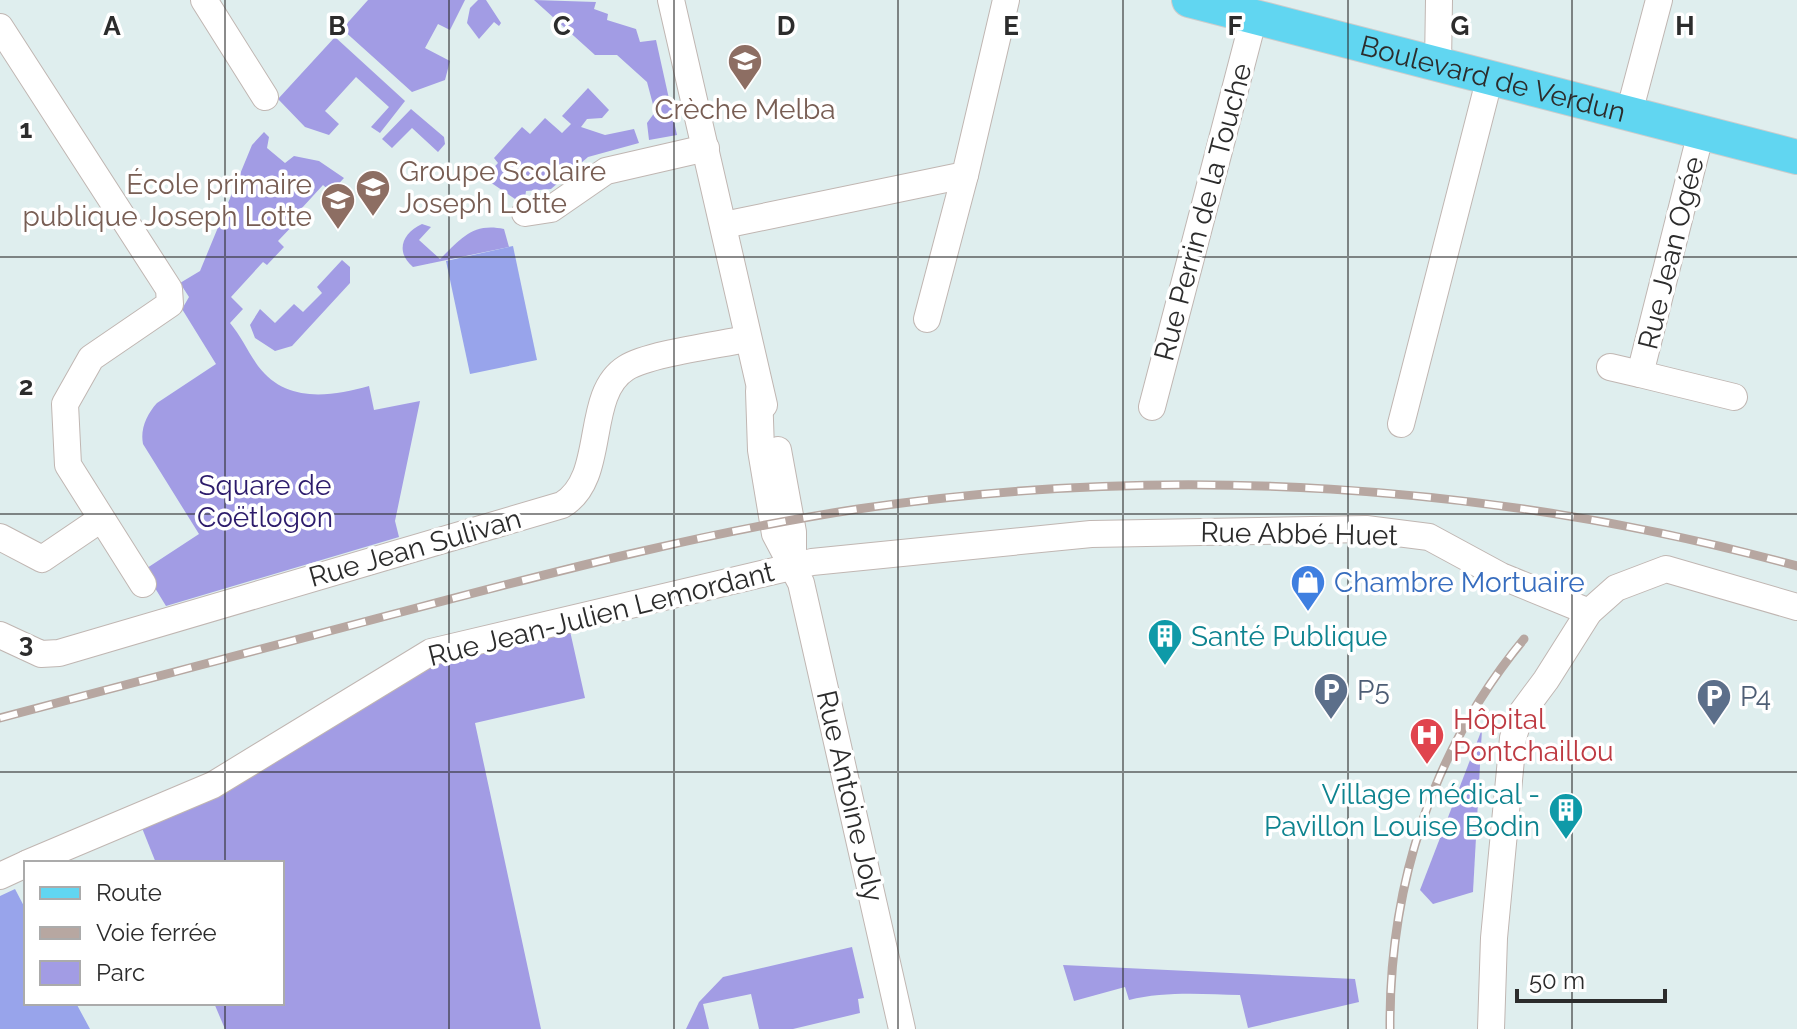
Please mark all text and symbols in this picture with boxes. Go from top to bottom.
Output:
text: A [103,11,121,41]
text: B [328,11,346,41]
text: C [553,11,571,41]
text: D [777,11,795,41]
text: E [1003,11,1019,41]
text: F [1228,11,1243,41]
text: G [1451,11,1469,41]
text: H [1675,11,1695,41]
street label: Boulevard de Verdun [1357,28,1629,129]
school or university icon: Crèche Melba [726,42,764,92]
street label: Rue Perrin de la Touche [1147,60,1259,364]
place label: Crèche Melba [654,93,836,126]
text: 1 [20,114,33,144]
street label: Rue Jean Ogée [1631,153,1711,353]
place label: Groupe Scolaire Joseph Lotte [399,155,606,220]
place label: École primaire publique Joseph Lotte [22,168,312,233]
school or university icon: Groupe Scolaire Joseph Lotte [354,168,392,218]
school or university icon: École primaire publique Joseph Lotte [319,181,357,231]
text: 2 [19,371,33,401]
park label: Square de Coëtlogon [197,469,333,534]
street label: Rue Jean Sulivan [305,502,525,594]
street label: Rue Abbé Huet [1200,516,1399,552]
street label: Rue Jean-Julien Lemordant [425,555,778,673]
shop icon: Chambre Mortuaire [1289,563,1327,613]
place label: Chambre Mortuaire [1334,566,1585,599]
building icon: Santé Publique [1146,617,1184,667]
place label: Santé Publique [1191,620,1388,653]
text: 3 [19,628,33,658]
parking icon: P5 [1312,671,1350,721]
place label: P5 [1357,674,1390,707]
parking icon: P4 [1695,677,1733,727]
place label: P4 [1740,680,1771,713]
street label: Rue Antoine Joly [810,687,890,905]
place label: Hôpital Pontchaillou [1453,703,1614,768]
hospital icon: Hôpital Pontchaillou [1408,716,1446,766]
place label: Village médical - Pavillon Louise Bodin [1264,778,1540,843]
building icon: Village médical - Pavillon Louise Bodin [1547,791,1585,841]
legend [24,861,284,1005]
text: Route [96,878,162,907]
text: Voie ferrée [96,918,217,947]
scale bar [1517,953,1665,1003]
text: Parc [96,958,145,987]
text: 50 m [1529,966,1585,995]

